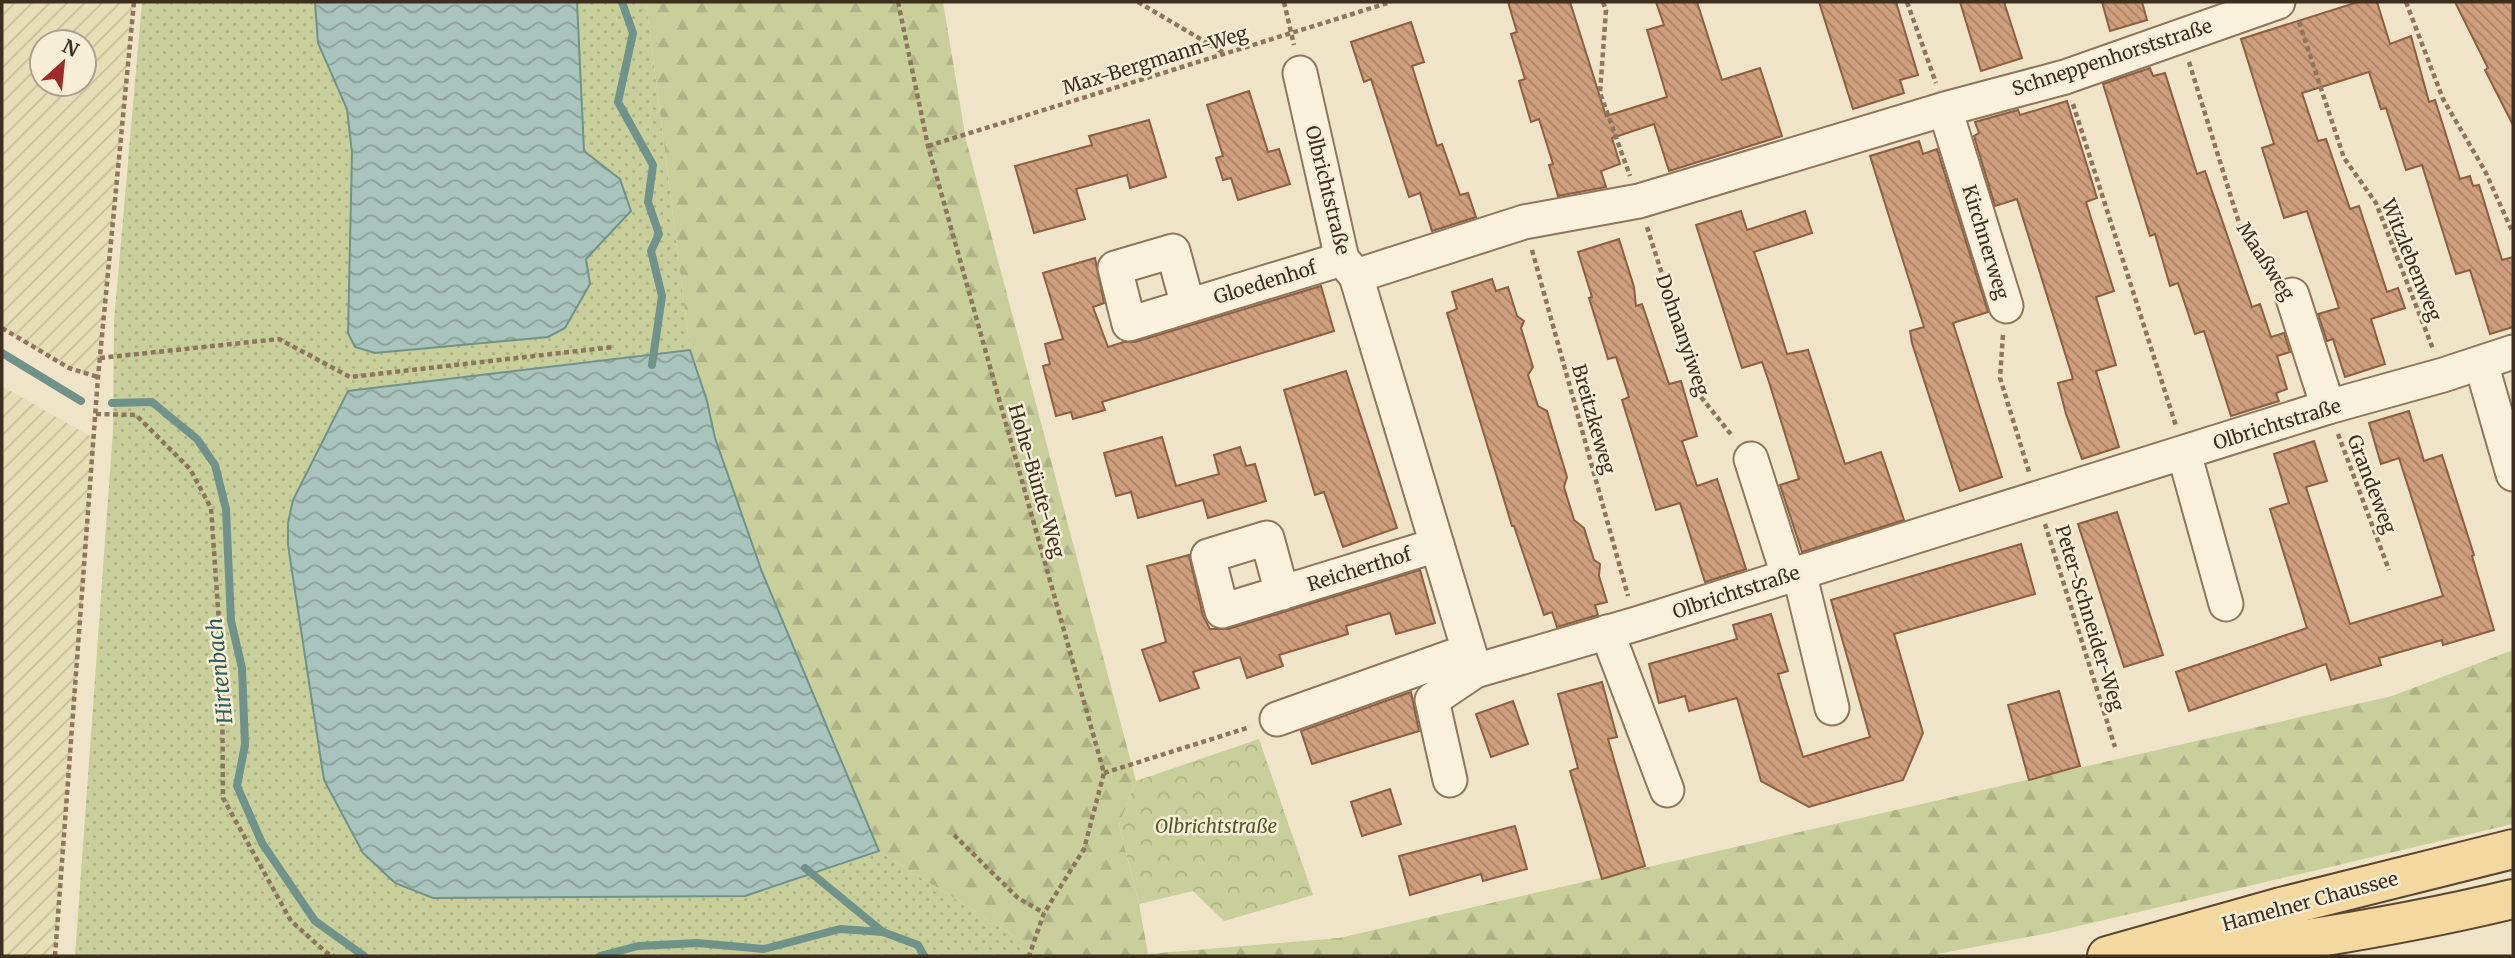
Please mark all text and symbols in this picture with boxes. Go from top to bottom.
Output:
street label: Schneppenhorststraße [2009,13,2215,101]
street label: Max-Bergmann-Weg [1060,20,1251,100]
north arrow [28,28,98,98]
text: N [59,34,83,62]
street label: Olbrichtstraße [1300,123,1356,257]
street label: Kirchnerweg [1957,182,2015,303]
street label: Witzlebenweg [2376,194,2448,325]
street label: Maaßweg [2232,217,2300,305]
street label: Gloedenhof [1211,255,1320,309]
street label: Dohnanyiweg [1651,271,1715,400]
street label: Breitzkeweg [1567,361,1621,477]
street label: Olbrichtstraße [2210,393,2344,455]
street label: Hohe-Bünte-Weg [1004,401,1071,561]
street label: Grandeweg [2342,431,2402,537]
street label: Peter-Schneider-Weg [2050,522,2130,715]
street label: Reicherthof [1304,542,1415,596]
street label: Olbrichtstraße [1669,560,1803,624]
water label: Hirtenbach [201,617,239,726]
park label: Olbrichtstraße [1155,814,1277,838]
street label: Hamelner Chaussee [2219,866,2401,936]

